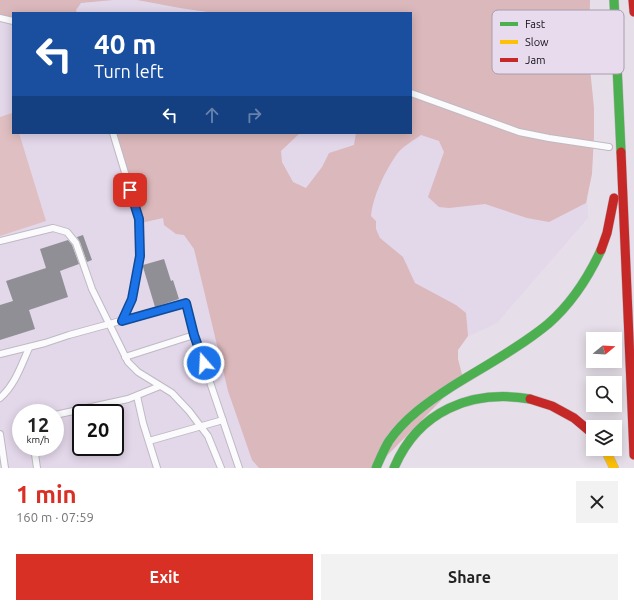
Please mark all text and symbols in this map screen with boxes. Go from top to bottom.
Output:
legend [492,10,624,74]
text: Fast [525,18,546,30]
icon: left [28,28,80,80]
text: 40 m [94,28,156,59]
text: Slow [525,36,549,48]
text: Jam [525,54,546,66]
text: Turn left [94,61,164,81]
icon: left [159,104,181,126]
icon: ahead [201,104,223,126]
icon: right [243,104,265,126]
pin [113,173,147,207]
icon: arrive [119,179,141,201]
north arrow [586,332,622,368]
map controls [586,332,622,456]
position arrow [183,342,225,384]
button: search [586,376,622,412]
speed limit sign: 20 [72,404,124,456]
text: 12 [27,413,49,436]
button: layers [586,420,622,456]
text: km/h [26,434,50,445]
text: 1 min [16,481,77,508]
button: close [576,481,618,523]
text: 160 m · 07:59 [16,510,94,524]
button: Exit [16,554,313,600]
button: Share [321,554,618,600]

